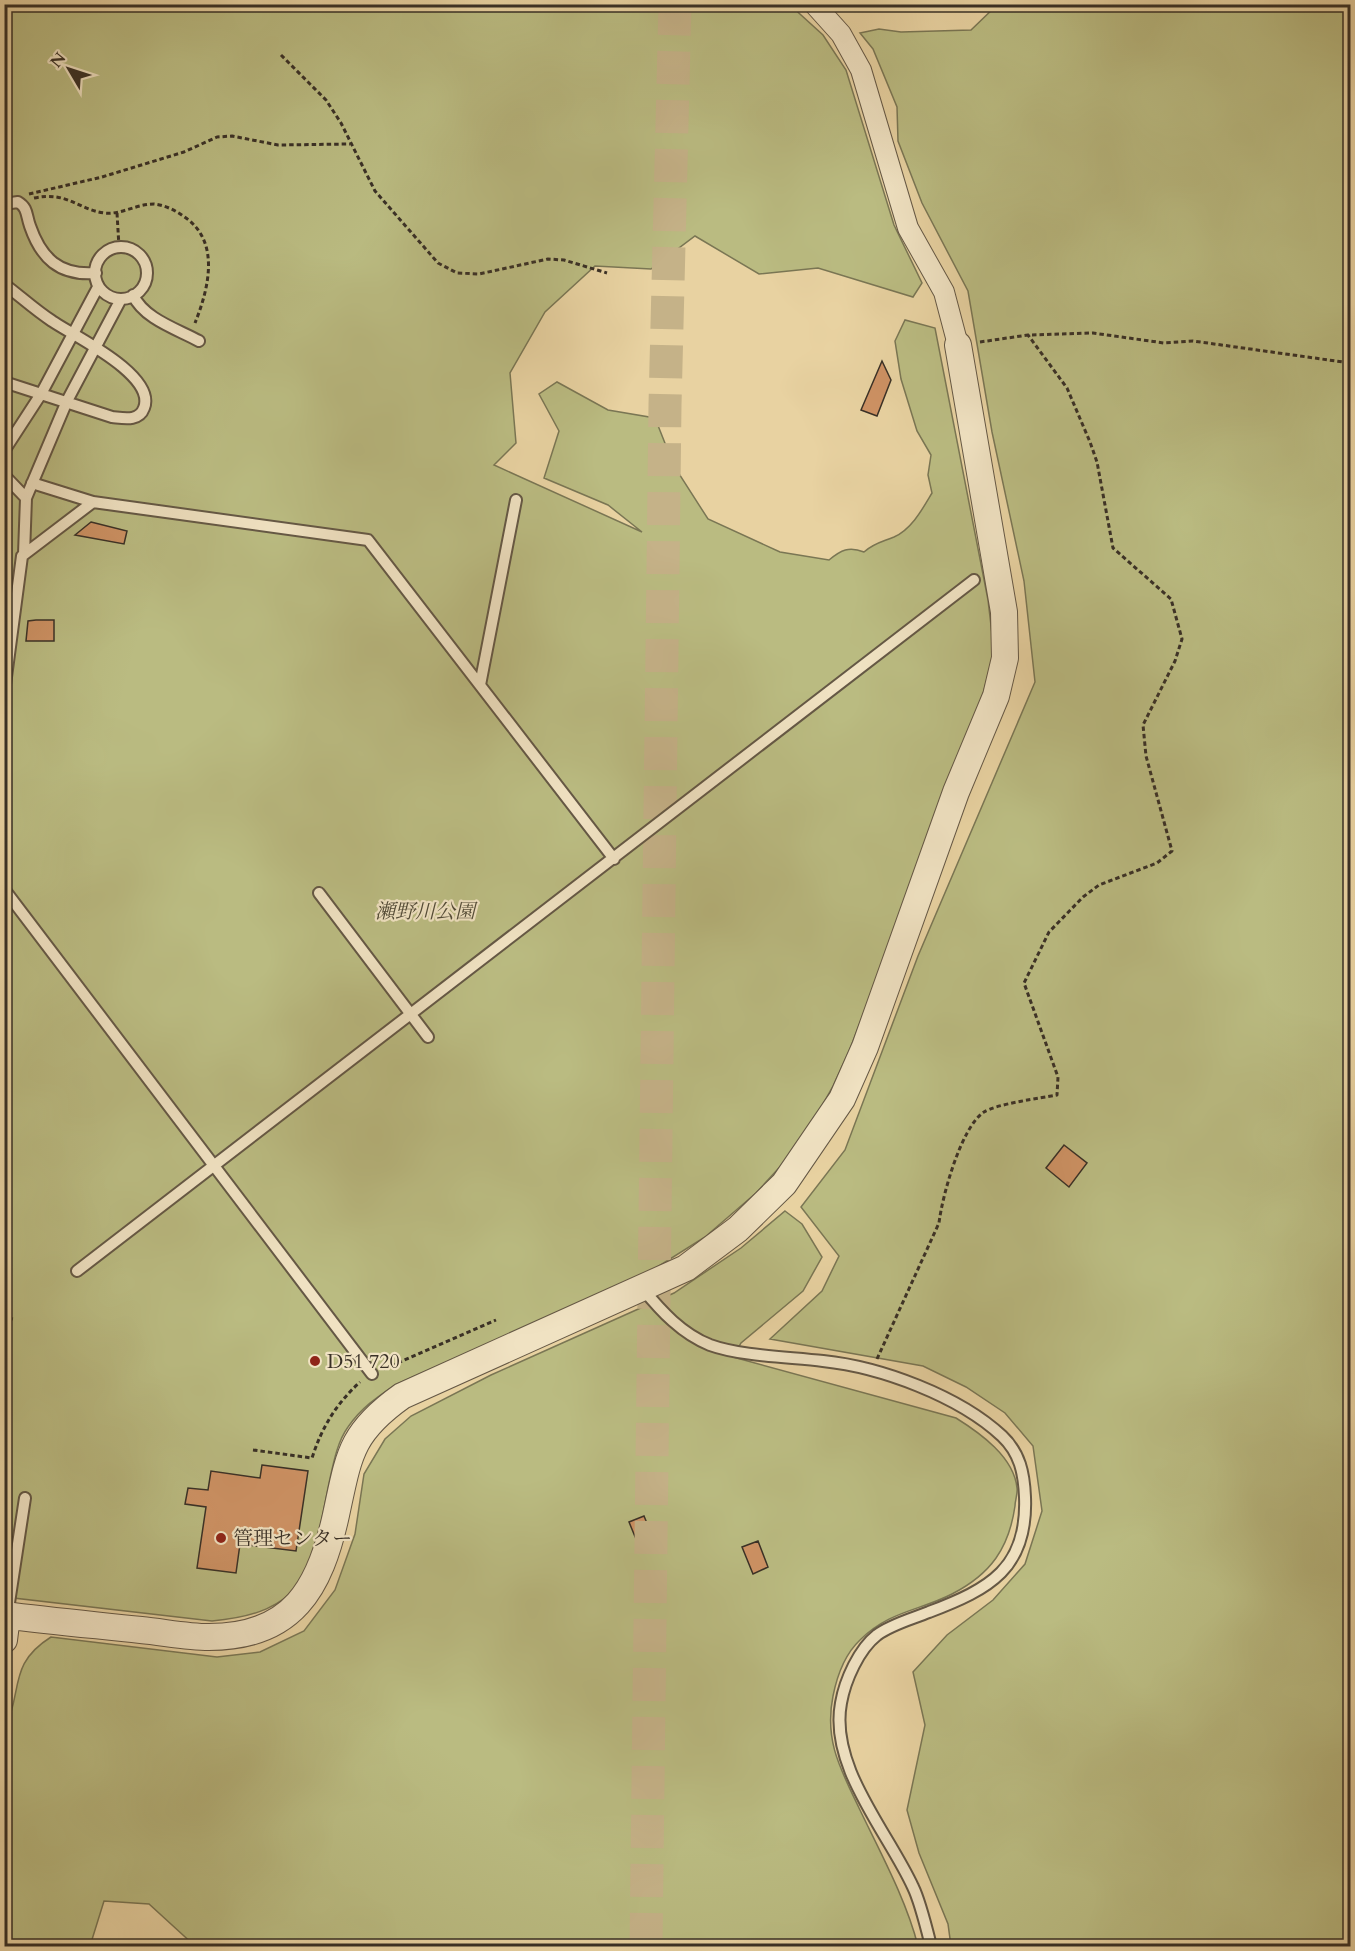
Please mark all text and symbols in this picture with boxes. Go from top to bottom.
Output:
north arrow [39,39,99,99]
text: N [45,48,71,73]
park label: 瀬野川公園 [375,898,478,925]
place label: D51 720 [327,1348,400,1375]
marker: D51 720 [308,1354,322,1368]
place label: 管理センター [233,1525,352,1552]
marker: 管理センター [214,1531,228,1545]

